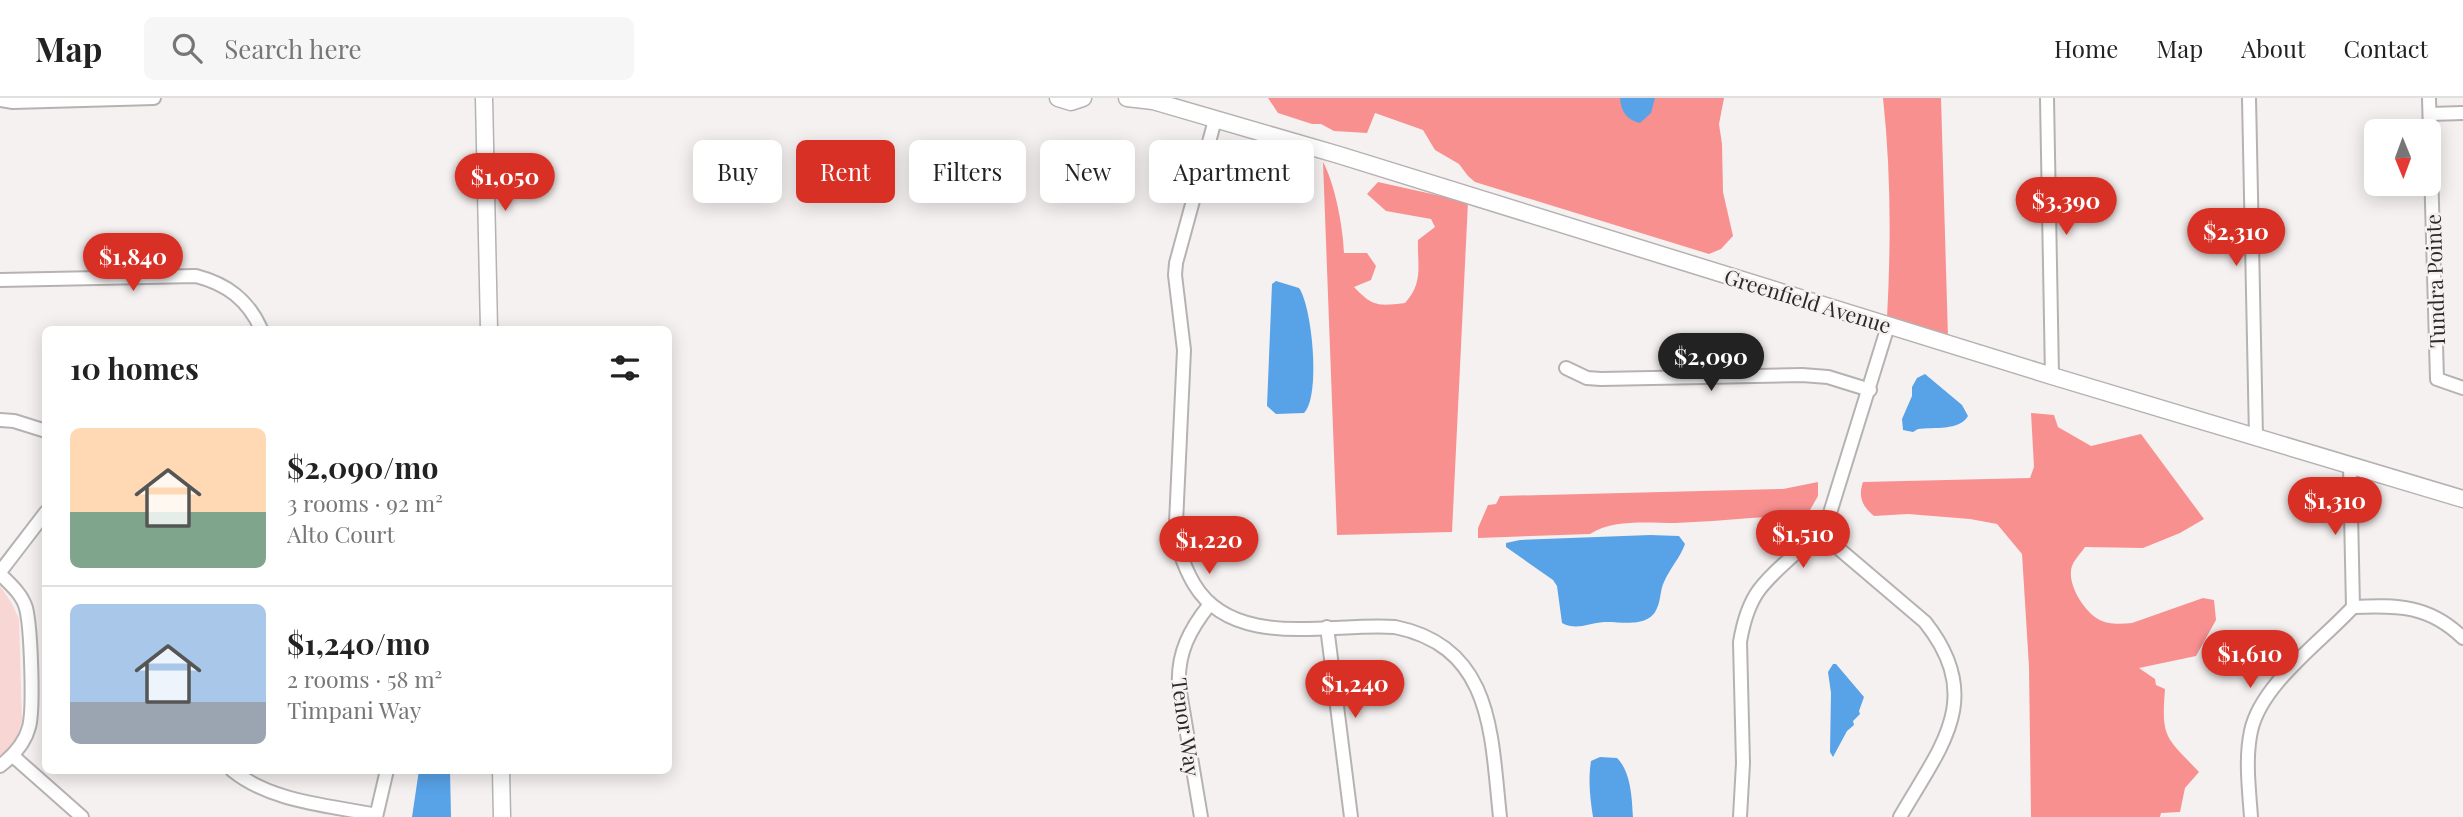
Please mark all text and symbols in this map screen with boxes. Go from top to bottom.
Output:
search box [144,17,634,80]
text: Map [35,26,102,70]
icon: search [168,29,206,67]
text: Search here [224,31,362,66]
text: Home [2054,32,2118,64]
text: Map [2156,32,2203,64]
text: About [2241,32,2305,64]
text: Contact [2343,32,2428,64]
north arrow [2364,119,2441,196]
map controls [2364,119,2441,196]
chip: Buy [693,140,782,203]
chip: Rent [796,140,895,203]
chip: Filters [909,140,1026,203]
chip: New [1040,140,1135,203]
chip: Apartment [1149,140,1314,203]
pin: $1,050 [448,153,562,213]
text: $1,050 [471,160,539,191]
pin: $3,390 [2009,178,2123,237]
text: $3,390 [2032,184,2100,215]
pin: $2,310 [2179,208,2293,268]
street label: Tundra Pointe [2418,214,2450,348]
text: $2,310 [2203,215,2269,246]
pin: $1,840 [76,234,190,293]
text: $1,840 [99,240,167,271]
street label: Greenfield Avenue [1721,261,1895,339]
pin: $2,090 [1654,334,1768,393]
text: $2,090 [1674,340,1748,371]
text: 10 homes [70,348,199,388]
icon: filters [606,349,644,387]
text: $2,090/mo [287,447,438,487]
icon: home [126,456,210,540]
pin: $1,310 [2278,478,2392,537]
text: $1,310 [2304,484,2366,515]
text: 3 rooms · 92 m² [287,487,443,518]
pin: $1,510 [1746,510,1860,570]
pin: $1,220 [1152,517,1266,576]
text: $1,510 [1772,517,1834,548]
text: Alto Court [287,518,395,549]
text: $1,220 [1175,523,1243,554]
text: $1,240/mo [287,623,430,663]
pin: $1,610 [2193,630,2307,690]
icon: home [126,632,210,716]
text: $1,610 [2218,637,2282,668]
pin: $1,240 [1298,660,1412,720]
text: 2 rooms · 58 m² [287,663,442,694]
text: $1,240 [1321,667,1389,698]
street label: Tenor Way [1166,676,1208,778]
text: Timpani Way [287,694,421,725]

